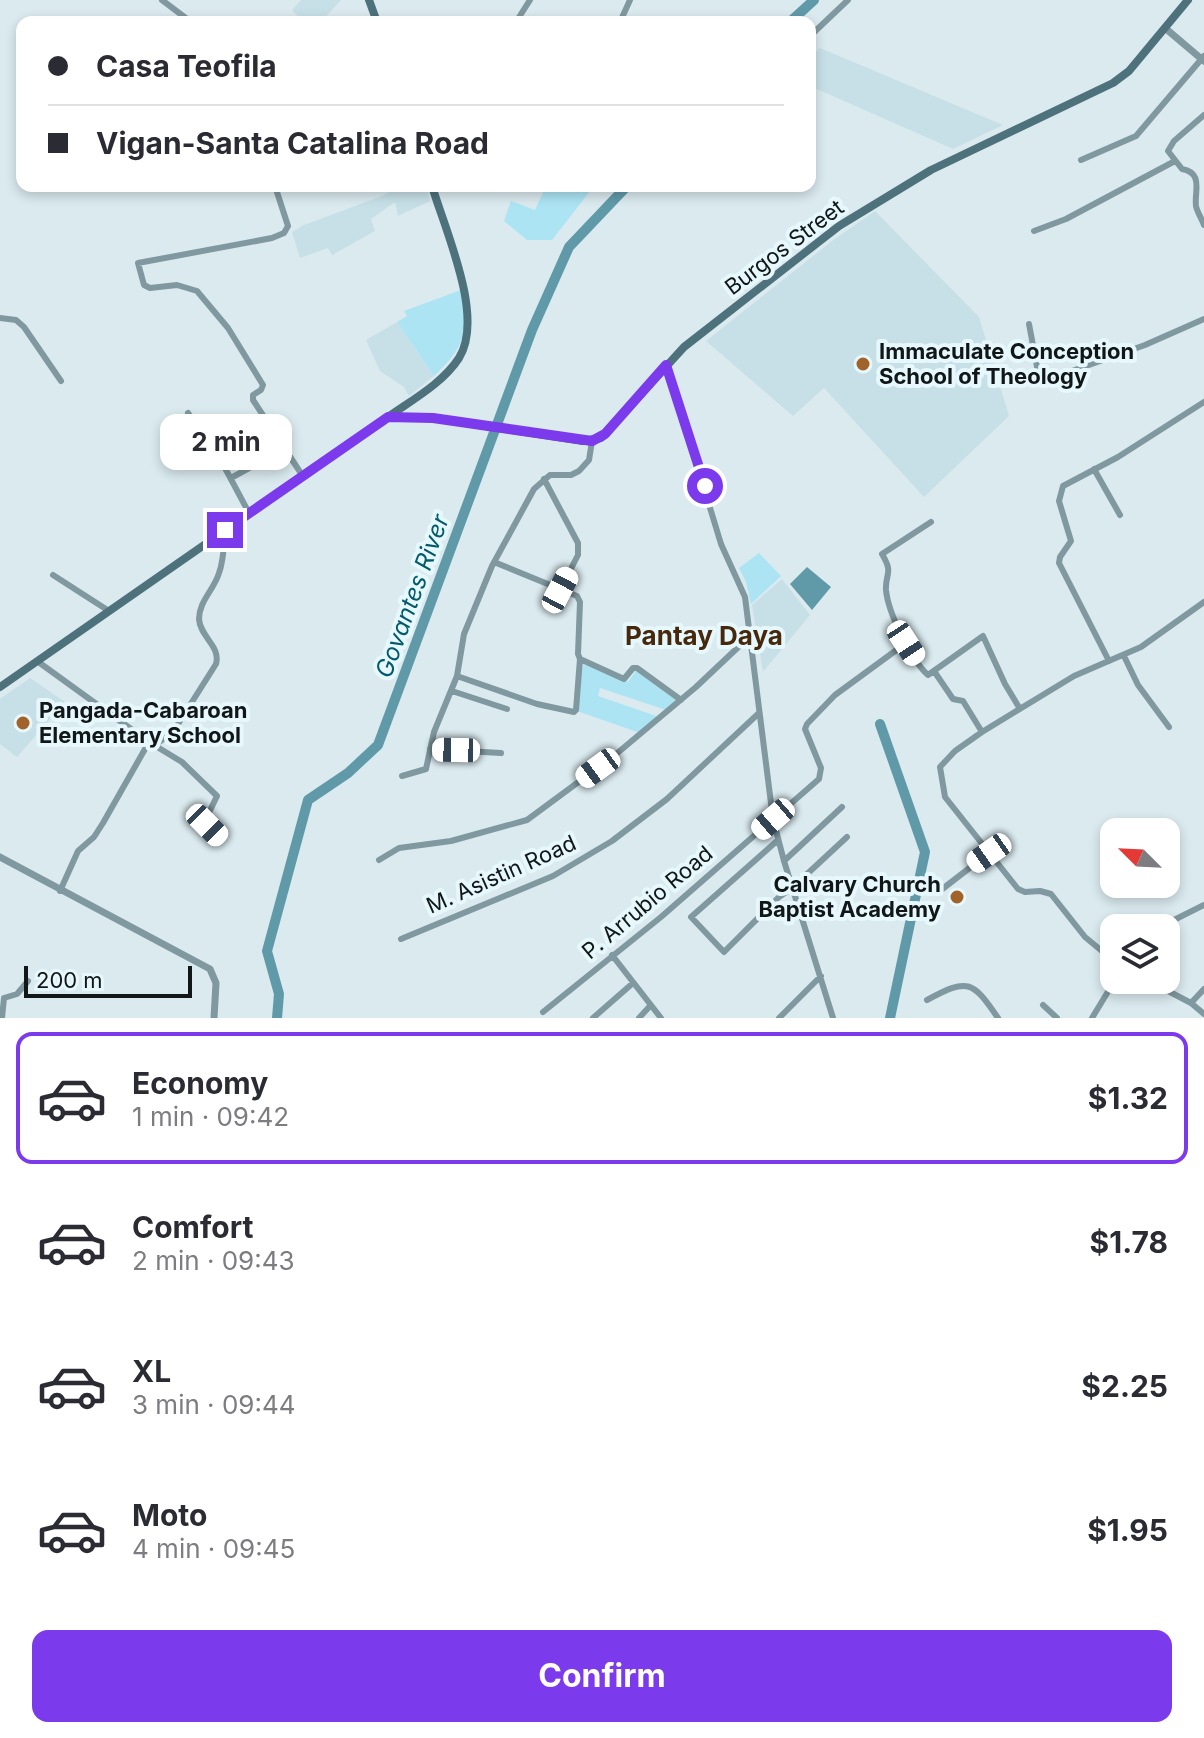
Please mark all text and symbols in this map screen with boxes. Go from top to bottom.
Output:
text: Casa Teofila [96,48,277,84]
text: Vigan-Santa Catalina Road [96,125,489,161]
street label: Burgos Street [720,194,848,300]
place label: Immaculate Conception School of Theology [879,338,1134,389]
marker: Immaculate Conception School of Theology [854,355,872,373]
callout: 2 min [159,414,291,470]
text: 2 min [191,426,261,457]
route start [687,468,723,504]
water label: Govantes River [369,509,455,682]
route end [207,512,243,548]
car [538,563,582,617]
car [883,616,929,670]
district label: Pantay Daya [625,620,783,651]
place label: Pangada-Cabaroan Elementary School [39,697,248,748]
marker: Pangada-Cabaroan Elementary School [14,714,32,732]
car [432,738,480,762]
car [572,744,624,792]
car [747,794,799,844]
car [182,800,232,850]
north arrow [1100,818,1180,898]
map controls [1100,818,1180,994]
street label: M. Asistin Road [422,829,580,919]
car [962,829,1016,877]
street label: P. Arrubio Road [577,840,717,964]
place label: Calvary Church Baptist Academy [758,871,941,922]
marker: Calvary Church Baptist Academy [948,888,966,906]
button: layers [1100,914,1180,994]
scale bar [24,962,192,998]
text: 200 m [36,967,103,993]
icon: car [36,1062,108,1134]
text: Economy [132,1065,268,1101]
text: $1.32 [1088,1080,1168,1116]
text: 1 min · 09:42 [132,1101,289,1132]
icon: car [36,1206,108,1278]
text: Comfort [132,1209,253,1245]
text: $1.78 [1090,1224,1168,1260]
text: 2 min · 09:43 [132,1245,295,1276]
icon: car [36,1350,108,1422]
text: XL [132,1353,171,1389]
text: $2.25 [1081,1368,1168,1404]
text: 3 min · 09:44 [132,1389,296,1420]
icon: car [36,1494,108,1566]
text: Moto [132,1497,207,1533]
text: $1.95 [1087,1512,1168,1548]
text: 4 min · 09:45 [132,1533,295,1564]
button: Confirm [32,1630,1172,1722]

